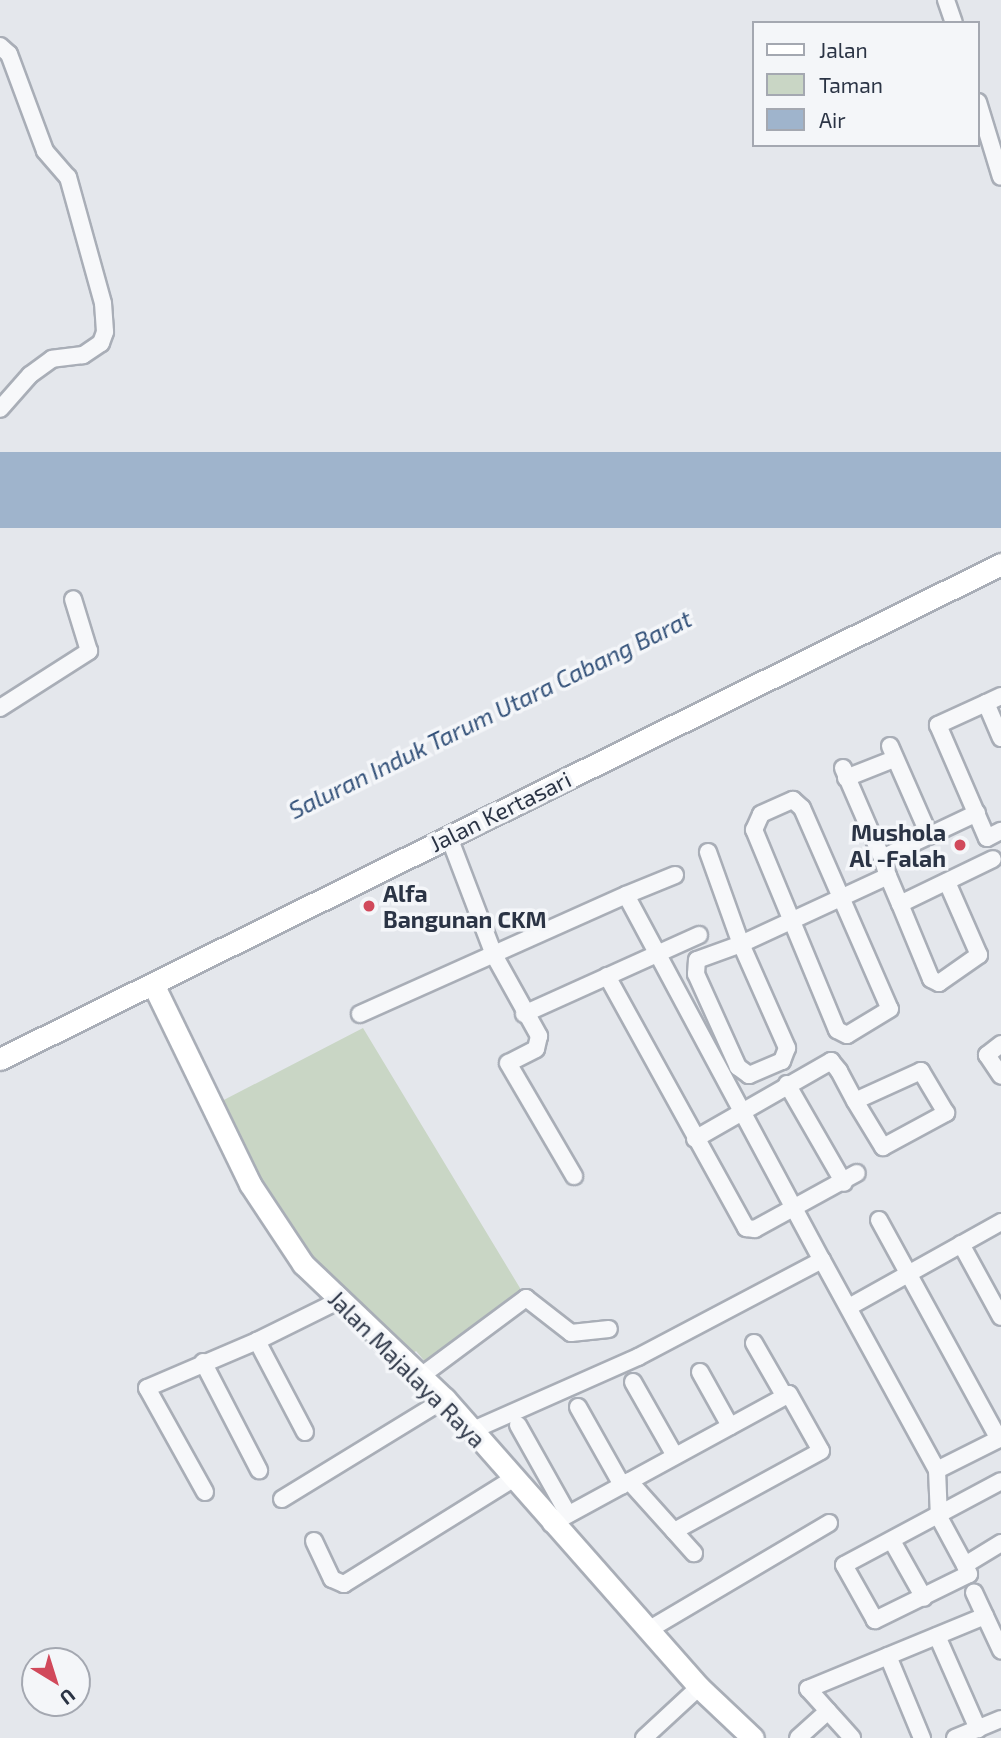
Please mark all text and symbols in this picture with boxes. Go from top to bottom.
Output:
legend [752,21,980,147]
text: Jalan [819,37,868,62]
text: Taman [819,72,883,97]
text: Air [819,107,846,132]
water label: Saluran Induk Tarum Utara Cabang Barat [283,603,697,825]
street label: Jalan Kertasari [425,765,575,857]
place label: Mushola Al -Falah [849,818,946,872]
marker: Mushola Al -Falah [952,837,968,853]
place label: Alfa Bangunan CKM [383,879,547,933]
marker: Alfa Bangunan CKM [361,898,377,914]
street label: Jalan Majalaya Raya [323,1285,491,1453]
north arrow [21,1647,91,1717]
text: U [56,1684,80,1710]

